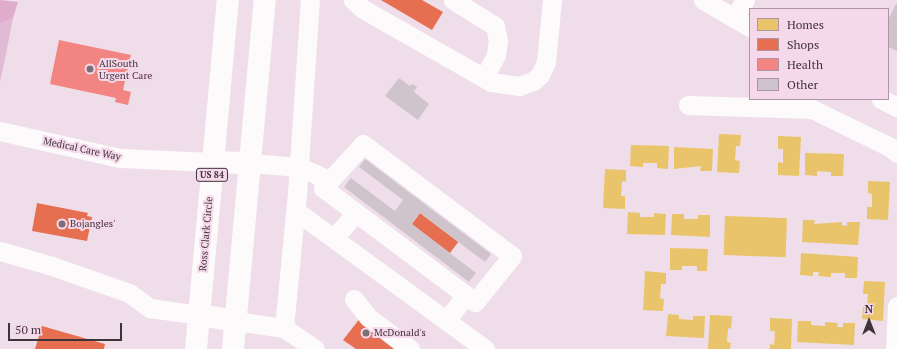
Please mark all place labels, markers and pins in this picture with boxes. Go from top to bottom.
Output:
place label: AllSouth Urgent Care [99,57,152,80]
marker: AllSouth Urgent Care [84,63,96,75]
place label: Bojangles' [70,218,115,230]
marker: Bojangles' [57,219,67,229]
place label: McDonald's [374,327,426,339]
marker: McDonald's [361,328,371,338]

